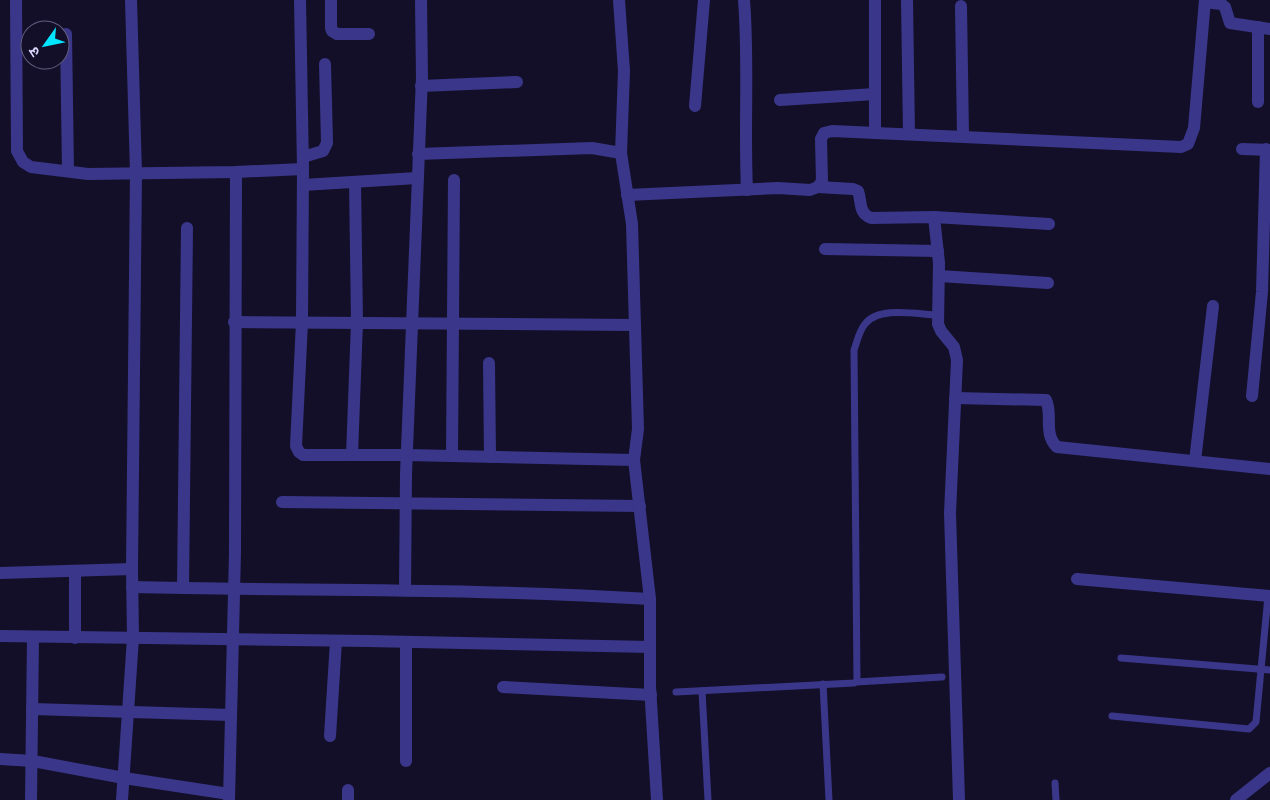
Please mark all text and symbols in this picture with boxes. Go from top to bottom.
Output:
north arrow [20,20,70,70]
text: उ [25,44,43,60]

